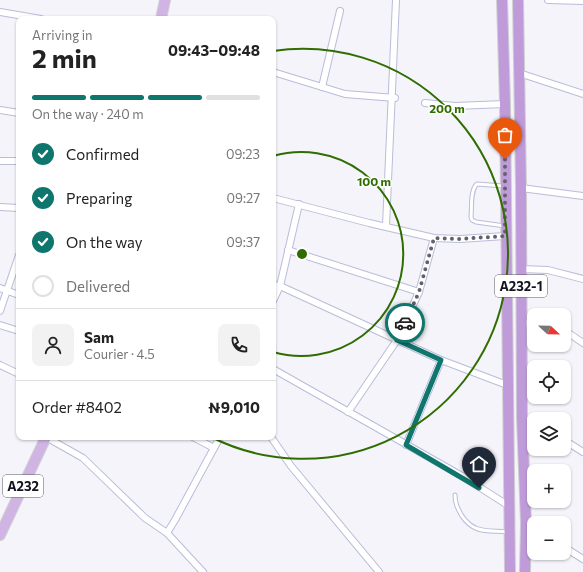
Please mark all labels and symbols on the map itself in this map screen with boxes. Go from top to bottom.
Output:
text: 200 m [429,101,465,115]
pin [488,118,522,159]
text: 100 m [357,174,391,188]
centre of rings [295,247,309,261]
road number: A232-1 [495,275,547,297]
courier [385,303,425,343]
north arrow [527,308,571,352]
pin [462,447,496,488]
road number: A232 [3,475,43,497]

